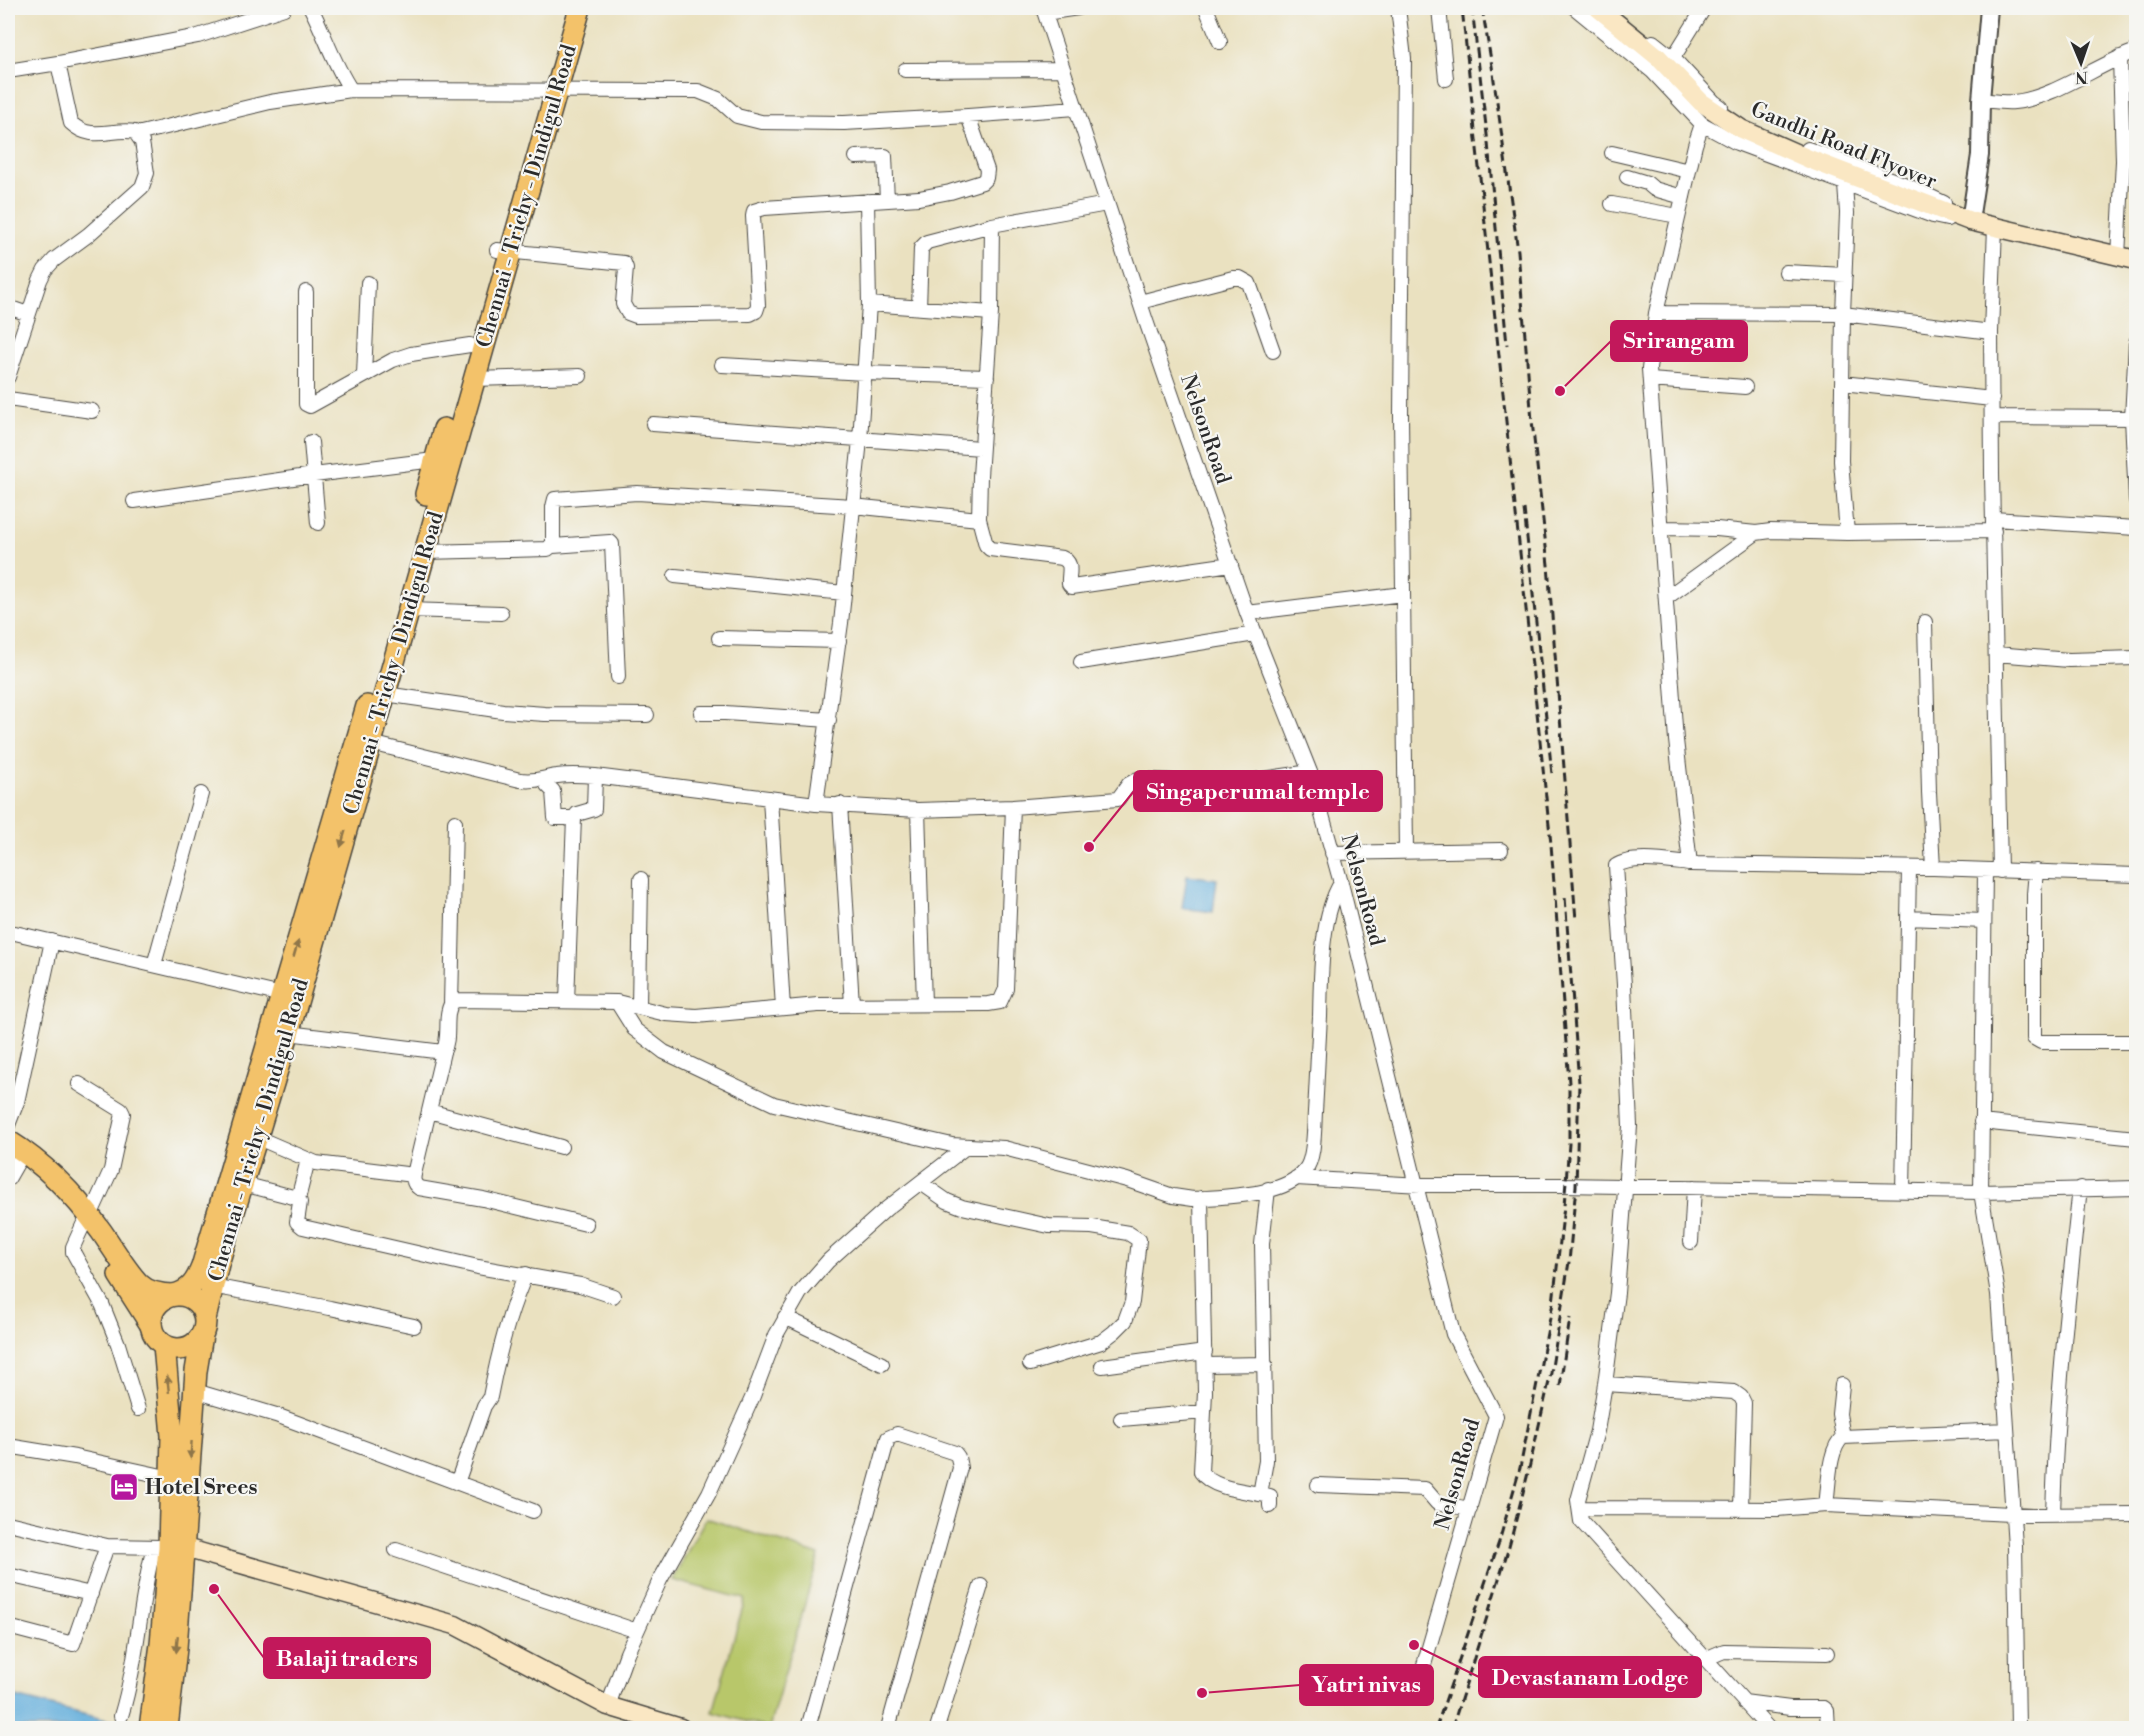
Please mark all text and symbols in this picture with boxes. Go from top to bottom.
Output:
north arrow [2051,33,2111,93]
street label: Chennai - Trichy - Dindigul Road [471,42,583,351]
text: N [2074,67,2088,87]
street label: Gandhi Road Flyover [1747,97,1940,195]
callout: Srirangam [1611,321,1747,361]
text: Srirangam [1623,328,1735,355]
street label: NelsonRoad [1174,371,1236,488]
street label: Chennai - Trichy - Dindigul Road [338,509,450,818]
callout: Singaperumal temple [1134,771,1382,811]
text: Singaperumal temple [1146,779,1370,806]
one-way arrow [338,830,347,848]
street label: NelsonRoad [1335,832,1389,949]
one-way arrow [291,940,301,958]
street label: Chennai - Trichy - Dindigul Road [203,976,315,1285]
one-way arrow [163,1374,173,1393]
street label: NelsonRoad [1430,1416,1486,1533]
one-way arrow [187,1440,196,1459]
hotel icon: Hotel Srees [108,1471,140,1503]
place label: Hotel Srees [145,1475,258,1501]
one-way arrow [172,1635,182,1654]
callout: Balaji traders [264,1638,430,1678]
text: Balaji traders [276,1646,418,1673]
callout: Devastanam Lodge [1479,1657,1701,1697]
callout: Yatri nivas [1300,1665,1433,1705]
text: Devastanam Lodge [1491,1665,1689,1692]
text: Yatri nivas [1311,1672,1421,1699]

